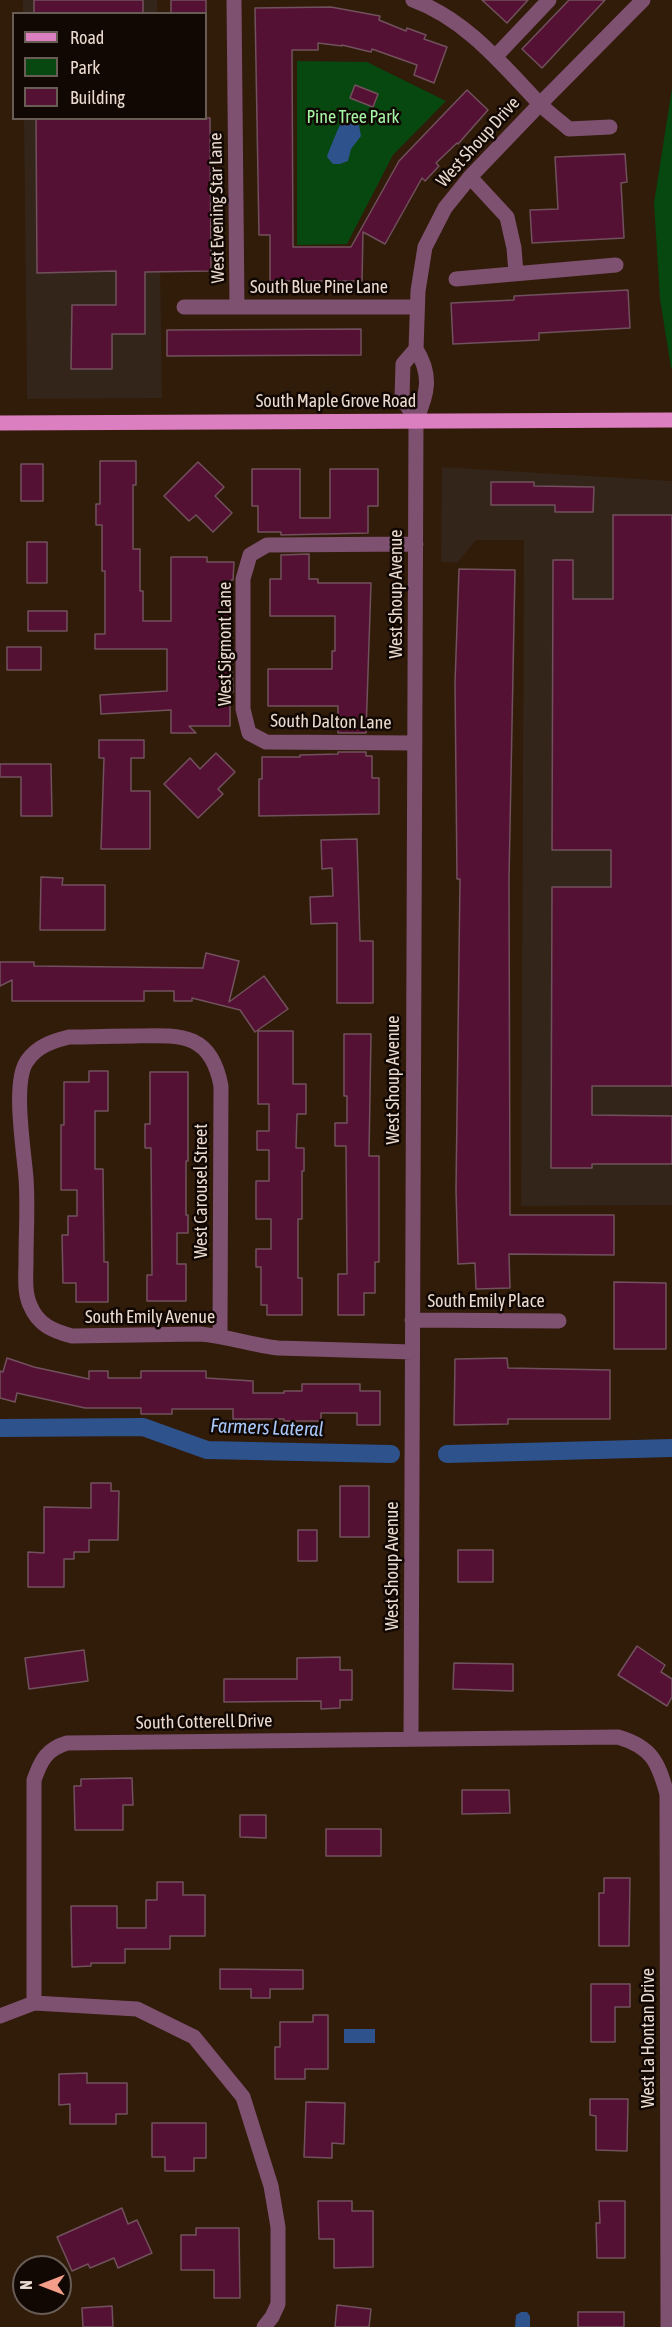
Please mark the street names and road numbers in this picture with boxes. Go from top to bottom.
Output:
street label: West Shoup Drive [432,92,524,192]
street label: West Evening Star Lane [205,132,229,284]
street label: South Blue Pine Lane [250,276,388,298]
street label: South Maple Grove Road [256,390,416,412]
street label: West Shoup Avenue [385,530,407,658]
street label: West Sigmont Lane [214,582,236,706]
street label: South Dalton Lane [270,710,392,734]
street label: West Shoup Avenue [382,1016,404,1144]
street label: West Carousel Street [190,1124,212,1258]
street label: South Emily Place [427,1290,545,1312]
street label: South Emily Avenue [85,1306,215,1328]
street label: West Shoup Avenue [381,1502,403,1630]
street label: South Cotterell Drive [136,1710,272,1734]
street label: West La Hontan Drive [637,1968,659,2108]

